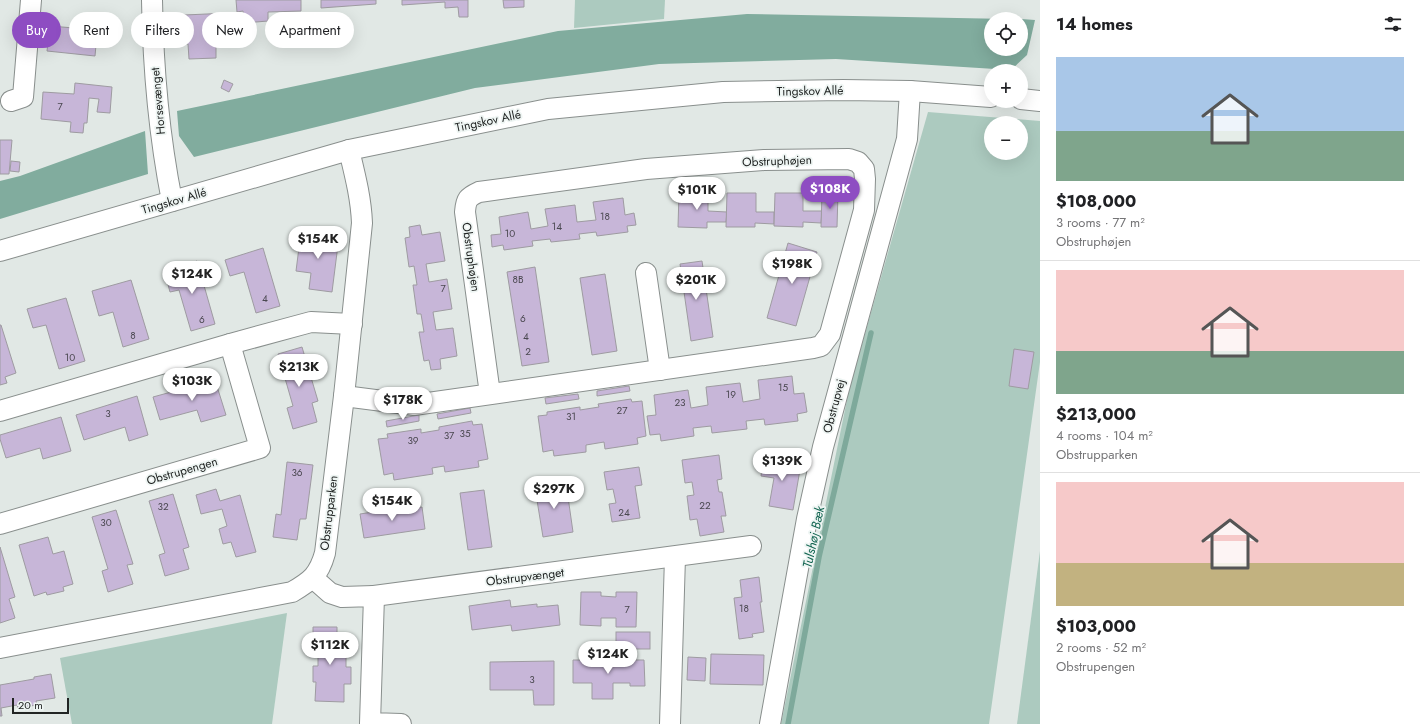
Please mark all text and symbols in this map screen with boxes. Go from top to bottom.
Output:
chip: Buy [12,12,61,48]
chip: Rent [69,12,123,48]
chip: Filters [131,12,194,48]
chip: New [202,12,257,48]
chip: Apartment [265,12,354,48]
map controls [984,12,1028,160]
button: locate [984,12,1028,56]
text: 14 homes [1056,12,1133,36]
icon: filters [1382,13,1404,35]
button: + [984,64,1028,108]
street label: Horsevænget [146,66,170,135]
street label: Tingskov Allé [777,81,843,101]
icon: home [1194,83,1266,155]
house number: 7 [57,99,63,114]
street label: Tingskov Allé [454,105,522,137]
button: − [984,116,1028,160]
street label: Obstruphøjen [742,151,812,171]
pin: $108K [802,176,858,210]
pin: $101K [669,177,725,211]
text: $108K [810,179,850,198]
text: $101K [677,180,717,199]
street label: Tingskov Allé [139,183,209,219]
text: $108,000 [1056,189,1136,213]
house number: 18 [600,209,610,224]
text: 3 rooms · 77 m² [1056,213,1145,232]
house number: 14 [552,219,562,234]
street label: Obstruphøjen [457,221,485,293]
pin: $154K [290,226,346,260]
house number: 10 [505,226,515,241]
text: $154K [297,229,339,248]
text: Obstruphøjen [1056,232,1131,251]
pin: $198K [764,251,820,285]
text: $198K [772,254,812,273]
pin: $124K [164,261,220,295]
text: $124K [171,264,213,283]
pin: $201K [668,267,724,301]
text: $201K [676,270,716,289]
house number: 8B [512,272,524,287]
house number: 7 [440,281,446,296]
house number: 4 [262,291,268,306]
icon: home [1194,296,1266,368]
house number: 6 [520,311,526,326]
house number: 6 [199,312,205,327]
house number: 8 [130,328,136,343]
house number: 4 [523,329,529,344]
house number: 2 [525,344,531,359]
house number: 10 [65,350,75,365]
pin: $213K [271,354,327,388]
text: $213K [279,357,319,376]
pin: $103K [164,368,220,402]
text: $103K [172,371,212,390]
street label: Obstrupvej [818,377,850,435]
house number: 15 [778,380,788,395]
pin: $178K [375,387,431,421]
house number: 19 [726,387,736,402]
text: $178K [383,390,423,409]
house number: 23 [674,395,686,410]
text: $213,000 [1056,402,1136,426]
house number: 27 [617,403,628,418]
house number: 3 [105,406,111,421]
house number: 31 [566,409,576,424]
house number: 35 [459,426,471,441]
text: 4 rooms · 104 m² [1056,426,1153,445]
house number: 37 [444,428,455,443]
house number: 39 [407,433,419,448]
text: Obstrupparken [1056,445,1138,464]
pin: $139K [754,448,810,482]
text: $139K [762,451,802,470]
street label: Obstrupengen [144,452,220,490]
house number: 36 [291,465,303,480]
street label: Obstrupparken [315,474,343,552]
pin: $297K [526,476,582,510]
text: $297K [533,479,575,498]
pin: $154K [364,488,420,522]
text: $154K [371,491,413,510]
house number: 22 [699,498,711,513]
house number: 32 [157,499,169,514]
water label: Tulshøj Bæk [798,504,829,570]
house number: 24 [618,505,630,520]
icon: home [1194,508,1266,580]
house number: 30 [100,515,112,530]
street label: Obstrupvænget [485,563,565,591]
house number: 18 [739,601,749,616]
house number: 7 [624,602,630,617]
text: $103,000 [1056,614,1136,638]
pin: $112K [302,632,358,666]
text: $112K [311,635,349,654]
text: 2 rooms · 52 m² [1056,638,1146,657]
pin: $124K [580,641,636,675]
text: $124K [587,644,629,663]
text: Obstrupengen [1056,657,1135,676]
house number: 3 [529,672,535,687]
scale bar [12,696,69,715]
text: 20 m [18,697,43,713]

